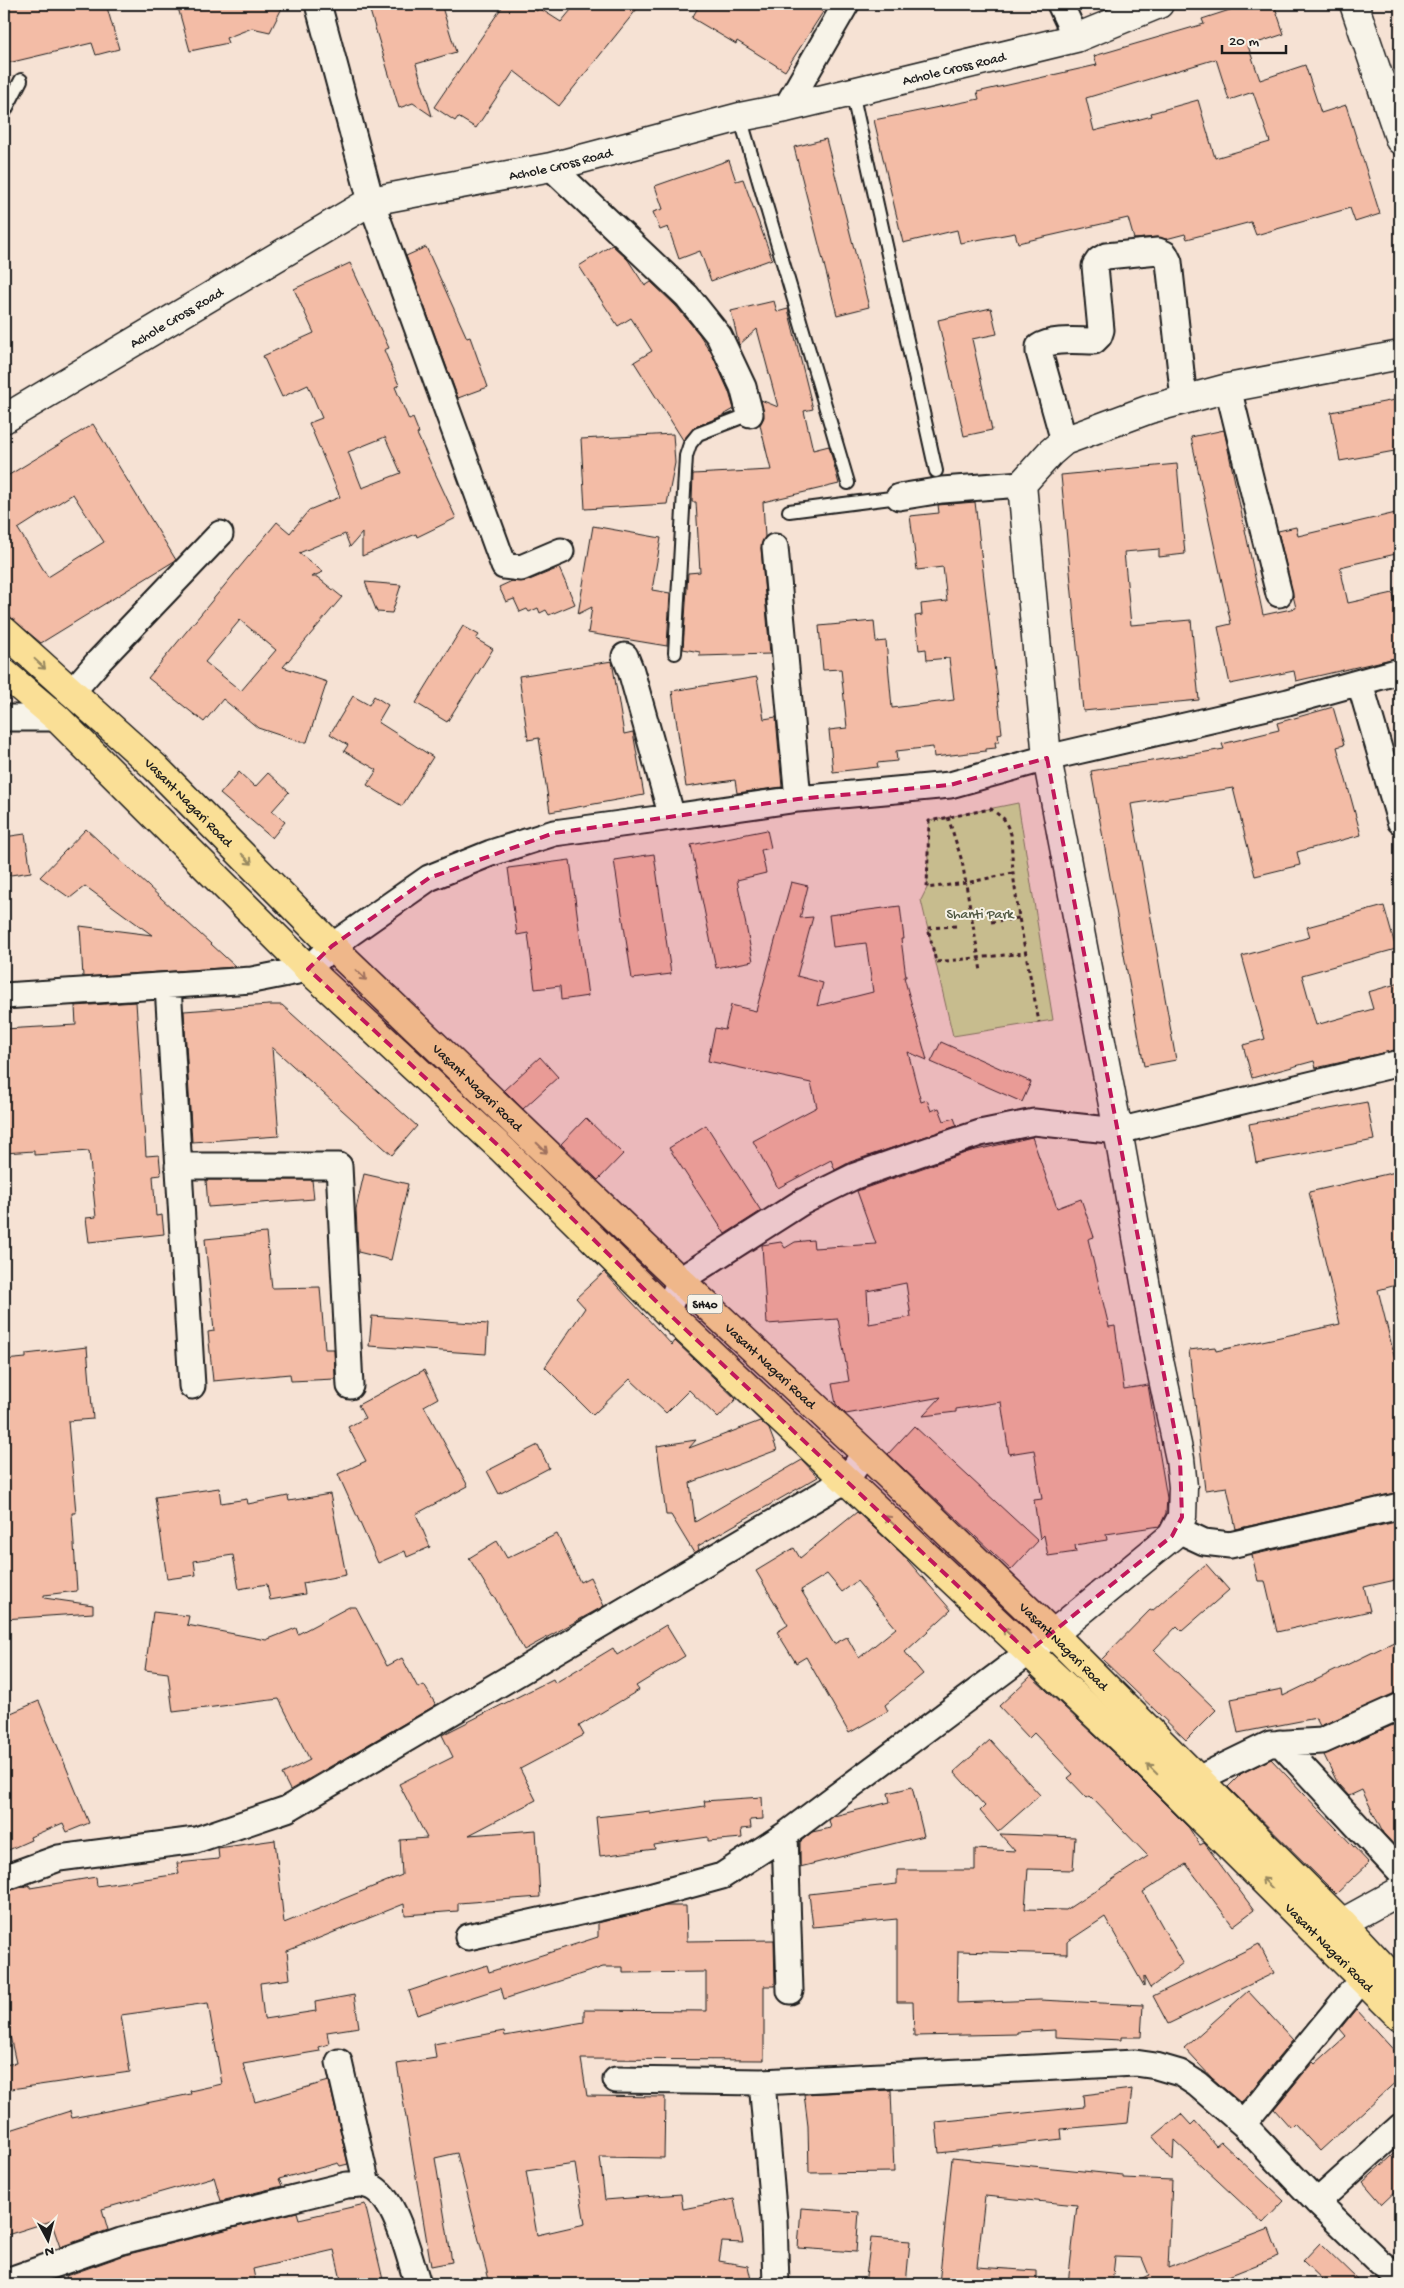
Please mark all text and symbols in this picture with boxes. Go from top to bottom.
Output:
scale bar [1222,22,1285,54]
text: 20 m [1229,33,1259,51]
street label: Achole Cross Road [901,49,1009,91]
street label: Achole Cross Road [508,145,616,186]
street label: Achole Cross Road [127,284,229,353]
one-way arrow [33,658,46,670]
street label: Vasant Nagari Road [139,755,237,853]
one-way arrow [241,853,253,866]
park label: Shanti Park [946,907,1015,924]
one-way arrow [355,969,368,981]
street label: Vasant Nagari Road [427,1041,526,1137]
one-way arrow [535,1142,548,1154]
road number: SH40 [688,1295,722,1314]
street label: Vasant Nagari Road [719,1320,820,1415]
one-way arrow [884,1515,897,1527]
street label: Vasant Nagari Road [1014,1599,1112,1697]
one-way arrow [1002,1627,1015,1639]
one-way arrow [1145,1763,1158,1775]
one-way arrow [1261,1877,1273,1890]
street label: Vasant Nagari Road [1279,1900,1377,1998]
north arrow [22,2216,72,2266]
text: N [44,2241,55,2259]

